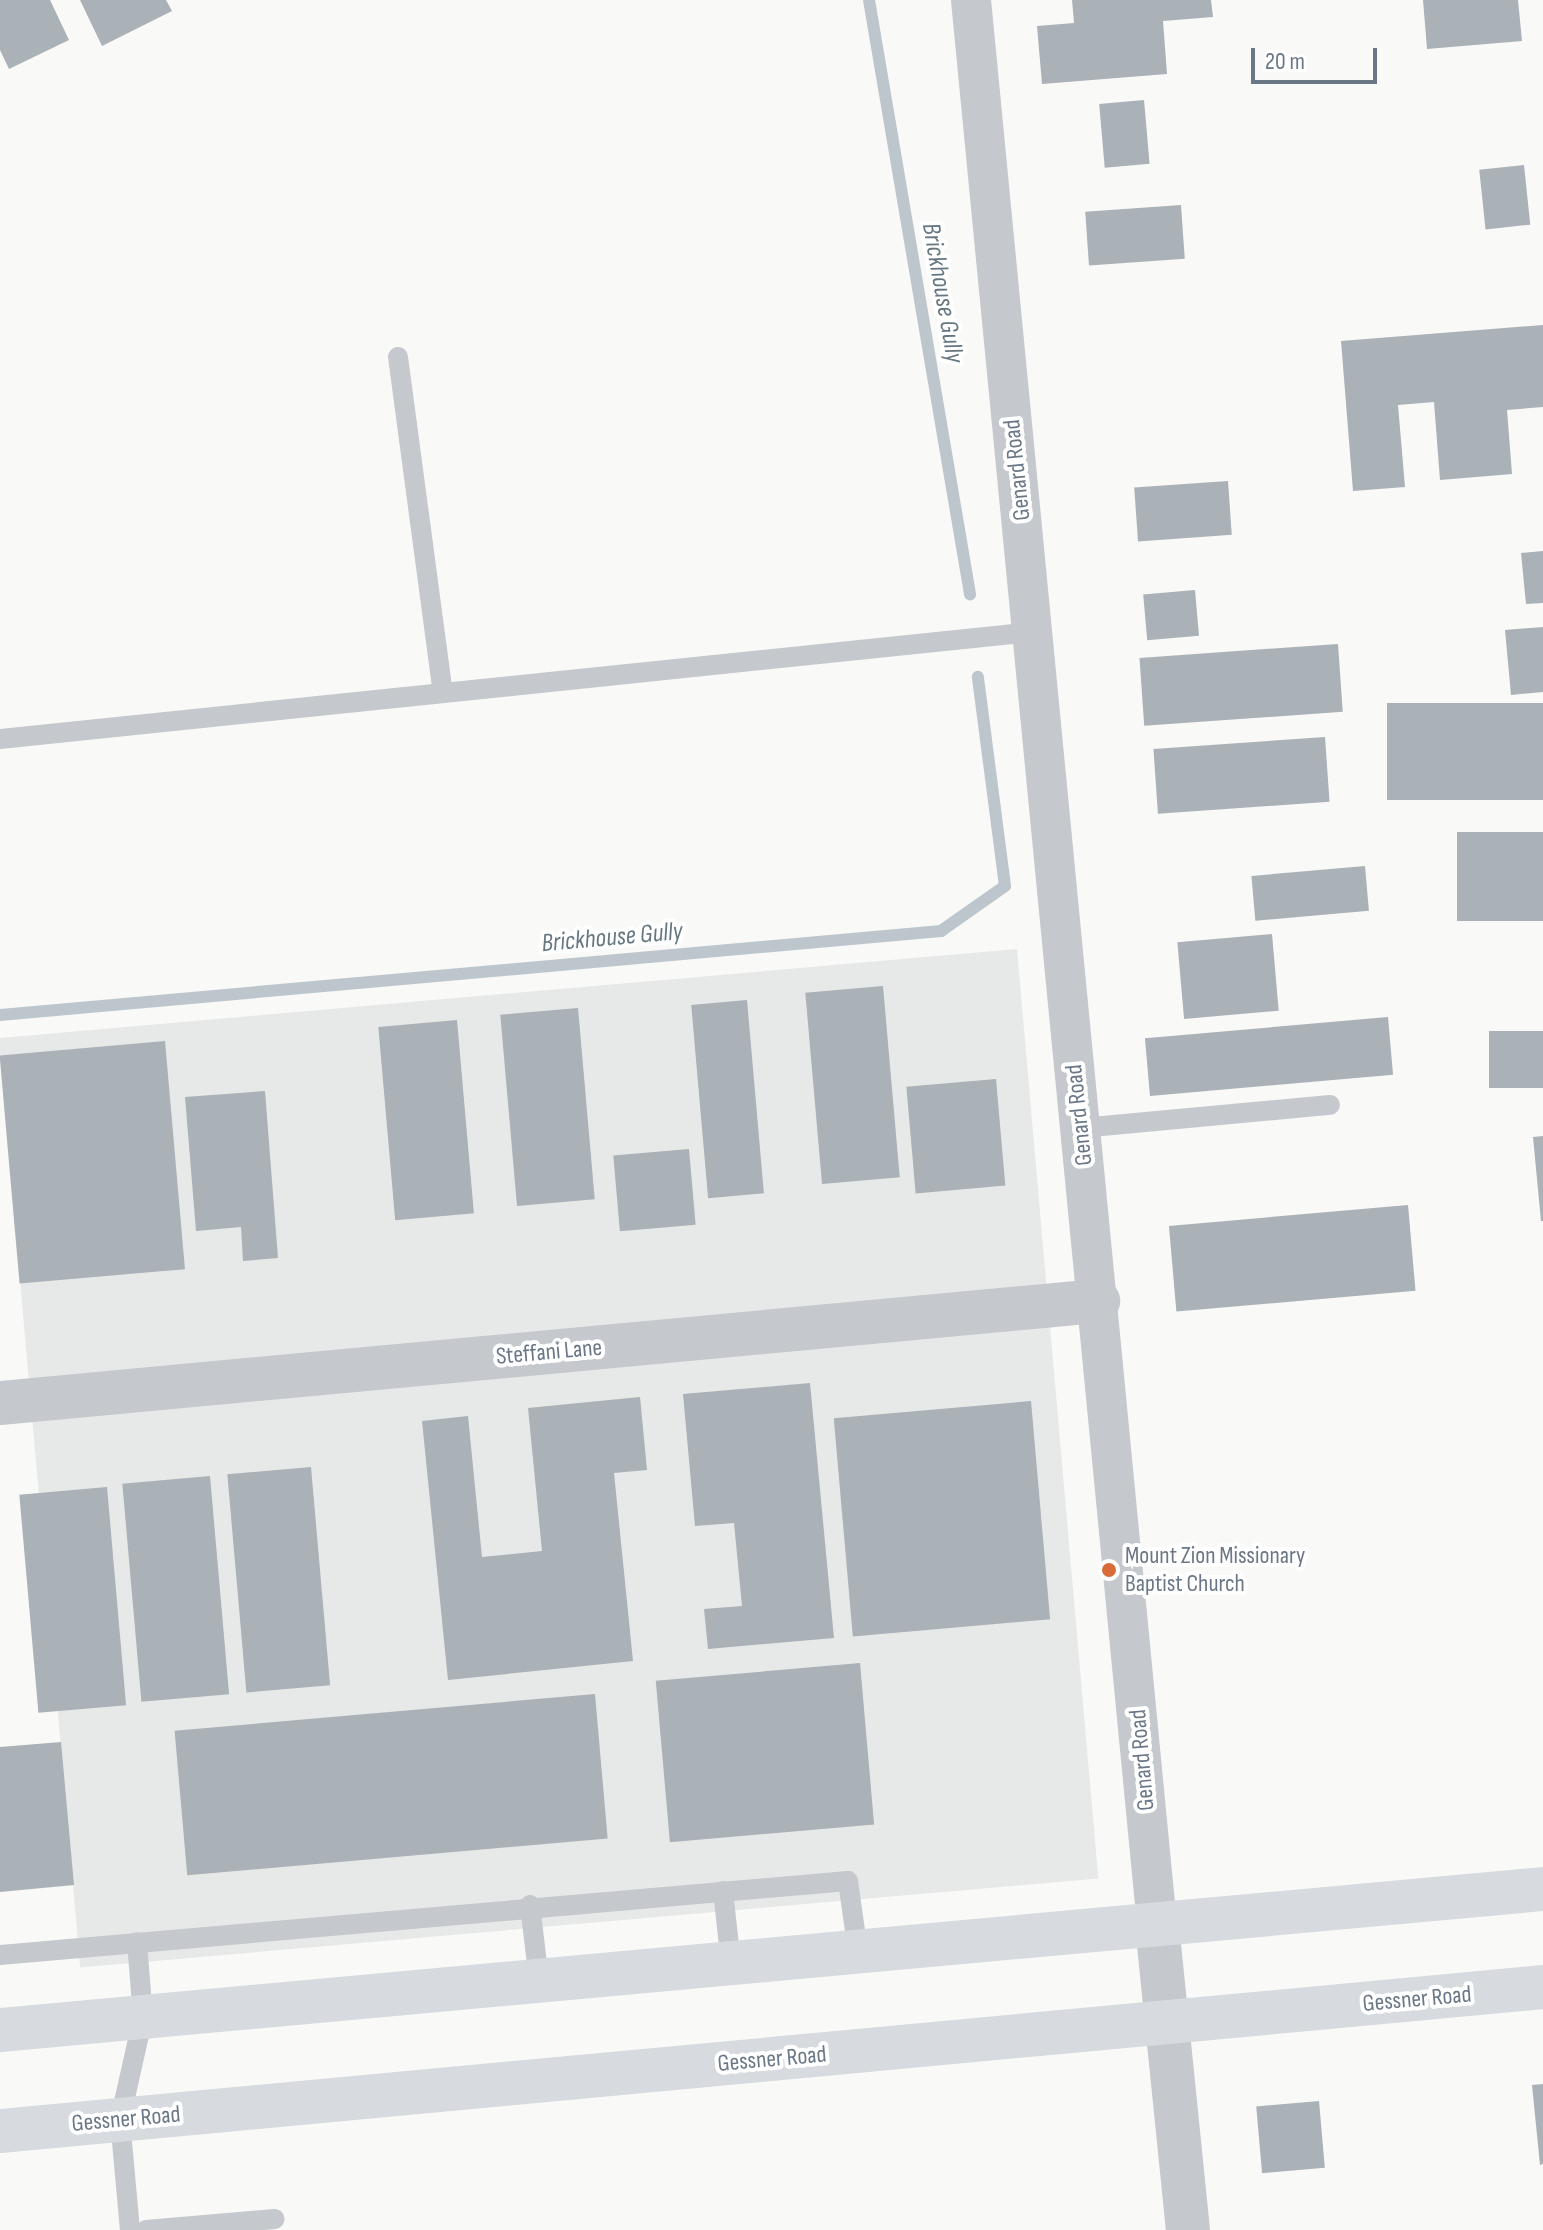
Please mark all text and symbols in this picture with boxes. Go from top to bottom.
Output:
scale bar [1255,32,1381,82]
text: 20 m [1265,47,1305,76]
water label: Brickhouse Gully [914,221,970,365]
street label: Genard Road [997,418,1037,522]
water label: Brickhouse Gully [540,916,684,960]
street label: Genard Road [1059,1063,1099,1167]
street label: Steffani Lane [495,1333,603,1371]
place label: Mount Zion Missionary Baptist Church [1125,1542,1305,1598]
marker: Mount Zion Missionary Baptist Church [1100,1561,1118,1579]
street label: Genard Road [1123,1708,1161,1812]
street label: Gessner Road [1361,1980,1473,2018]
street label: Gessner Road [716,2040,828,2078]
street label: Gessner Road [70,2100,182,2138]

